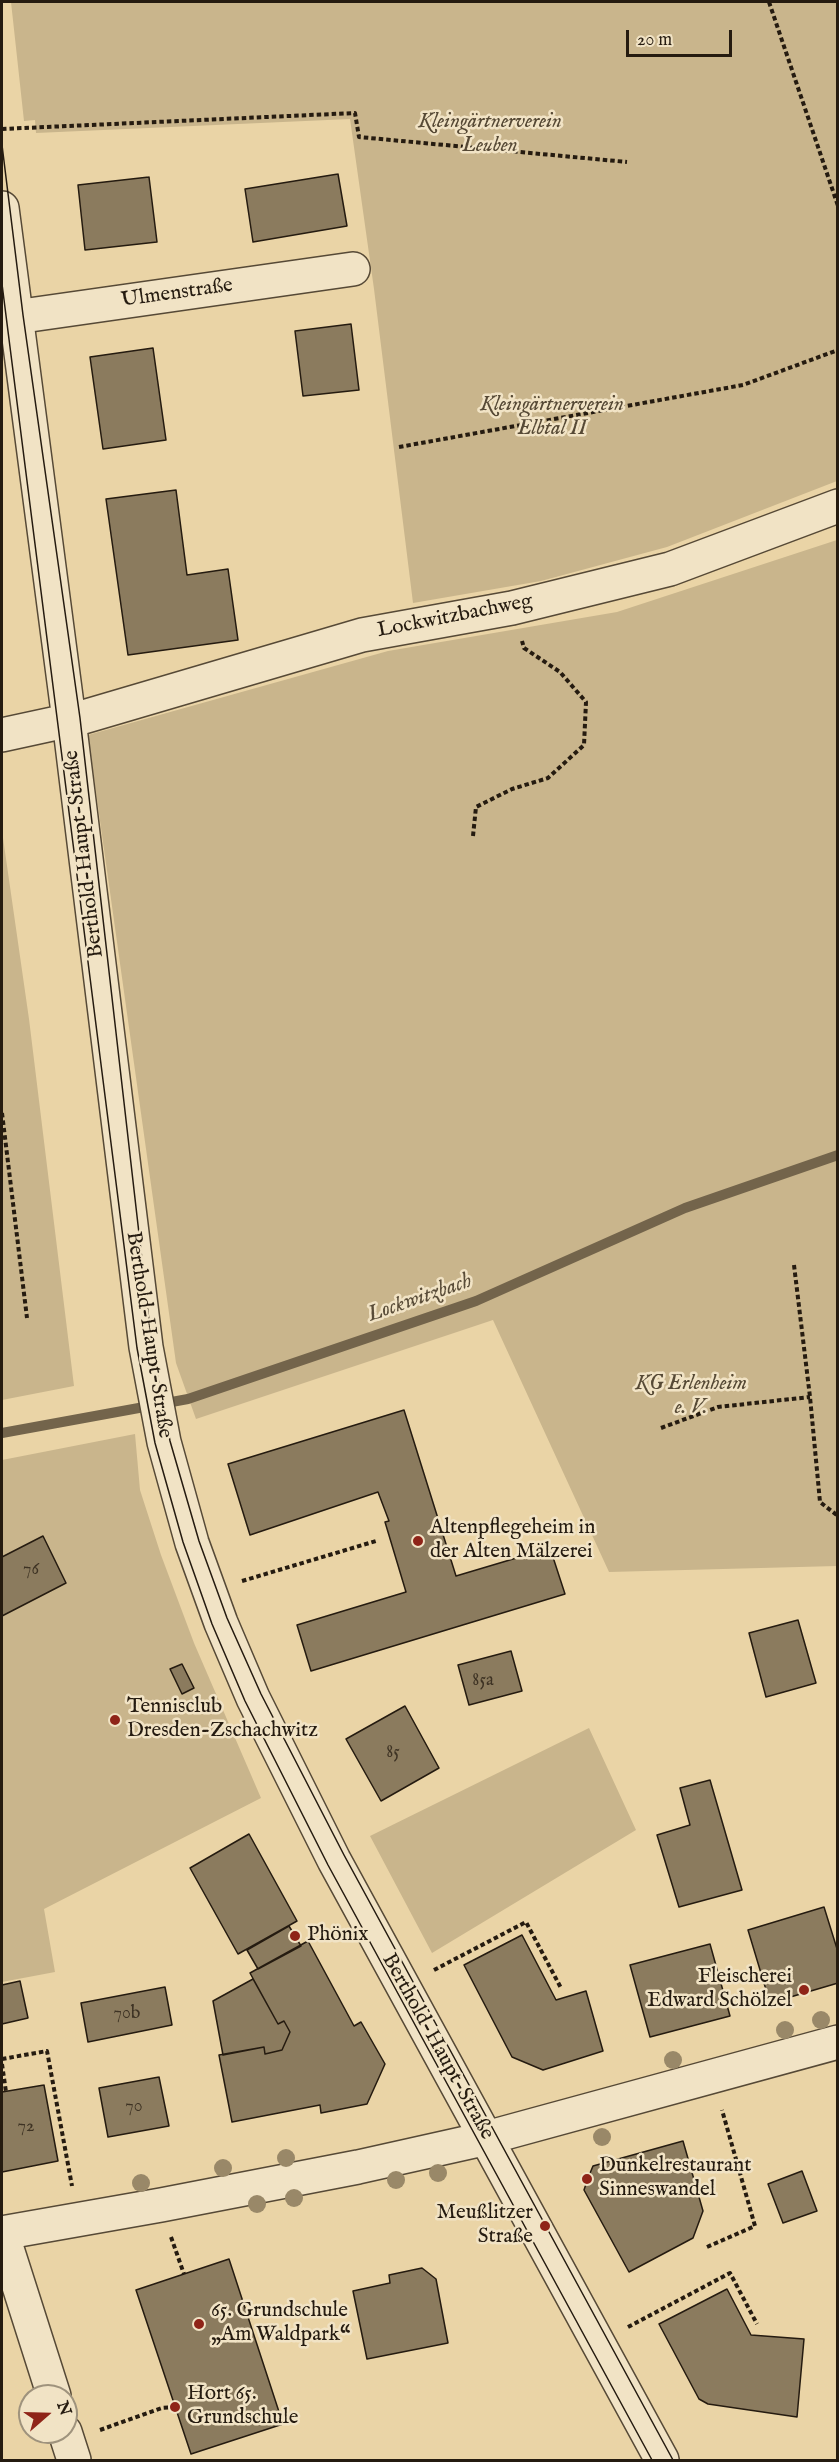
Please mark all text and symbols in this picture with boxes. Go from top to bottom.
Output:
scale bar [629,18,736,56]
text: 20 m [637,29,672,52]
park label: Kleingärtnerverein Leuben [418,110,562,160]
street label: Ulmenstraße [120,274,234,314]
park label: Kleingärtnerverein Elbtal II [480,393,624,443]
street label: Lockwitzbachweg [375,590,535,644]
street label: Berthold-Haupt-Straße [60,749,110,959]
street label: Berthold-Haupt-Straße [119,1230,177,1440]
water label: Lockwitzbach [364,1269,476,1329]
park label: KG Erlenheim e. V. [635,1372,747,1422]
place label: Altenpflegeheim in der Alten Mälzerei [430,1516,595,1566]
marker: Altenpflegeheim in der Alten Mälzerei [411,1534,425,1548]
house number: 76 [23,1559,39,1581]
house number: 85a [472,1670,494,1692]
place label: Tennisclub Dresden-Zschachwitz [127,1695,318,1745]
marker: Tennisclub Dresden-Zschachwitz [108,1713,122,1727]
house number: 85 [386,1742,400,1764]
place label: Phönix [307,1923,369,1949]
marker: Phönix [288,1929,302,1943]
street label: Berthold-Haupt-Straße [375,1950,499,2144]
place label: Fleischerei Edward Schölzel [647,1965,792,2015]
marker: Fleischerei Edward Schölzel [797,1983,811,1997]
house number: 70b [114,2003,140,2025]
house number: 70 [125,2096,143,2118]
house number: 72 [18,2116,34,2138]
place label: Dunkelrestaurant Sinneswandel [599,2154,751,2204]
marker: Dunkelrestaurant Sinneswandel [580,2172,594,2186]
place label: Meußlitzer Straße [436,2201,533,2251]
marker: Meußlitzer Straße [538,2219,552,2233]
place label: 65. Grundschule „Am Waldpark“ [211,2299,351,2349]
marker: 65. Grundschule „Am Waldpark“ [192,2317,206,2331]
place label: Hort 65. Grundschule [187,2382,298,2432]
north arrow [18,2384,78,2444]
text: N [51,2399,75,2418]
marker: Hort 65. Grundschule [168,2400,182,2414]

